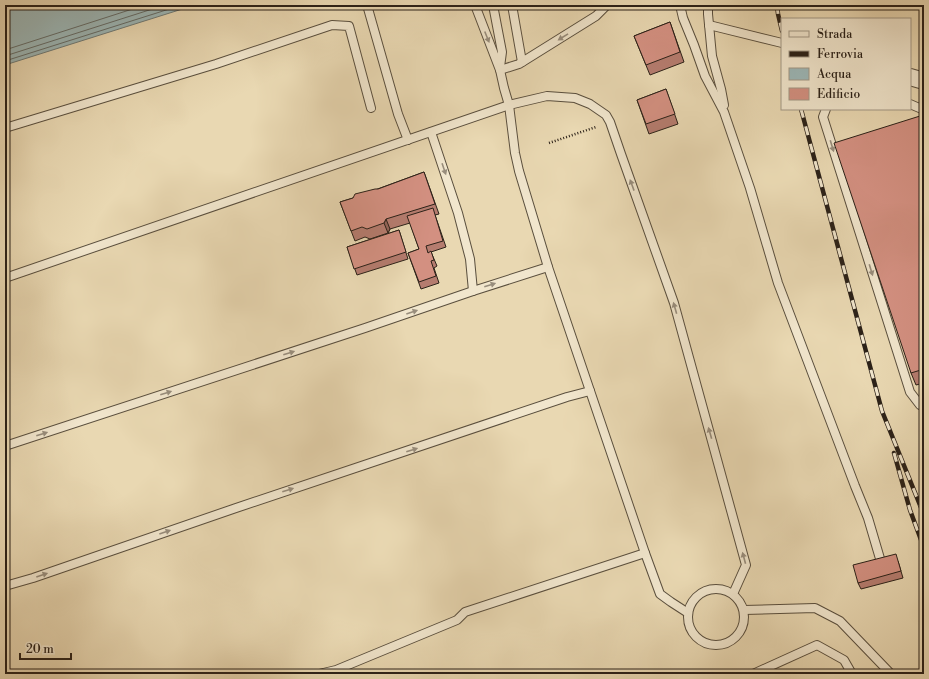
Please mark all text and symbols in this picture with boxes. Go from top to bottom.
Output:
legend [781,18,911,110]
text: Strada [817,27,853,42]
one-way arrow [485,32,491,44]
one-way arrow [557,33,569,40]
text: Ferrovia [817,47,864,62]
text: Acqua [816,67,852,82]
text: Edificio [817,87,860,102]
one-way arrow [829,140,835,152]
one-way arrow [441,163,447,175]
one-way arrow [628,179,634,191]
one-way arrow [868,264,874,276]
one-way arrow [485,282,497,288]
one-way arrow [672,301,678,313]
one-way arrow [407,308,419,314]
one-way arrow [283,350,295,356]
one-way arrow [160,390,172,396]
one-way arrow [707,427,713,439]
one-way arrow [36,431,48,437]
one-way arrow [406,446,418,452]
one-way arrow [282,487,294,493]
one-way arrow [159,529,171,535]
one-way arrow [741,552,747,564]
one-way arrow [37,572,49,578]
scale bar [20,635,71,661]
text: 20 m [26,642,54,657]

